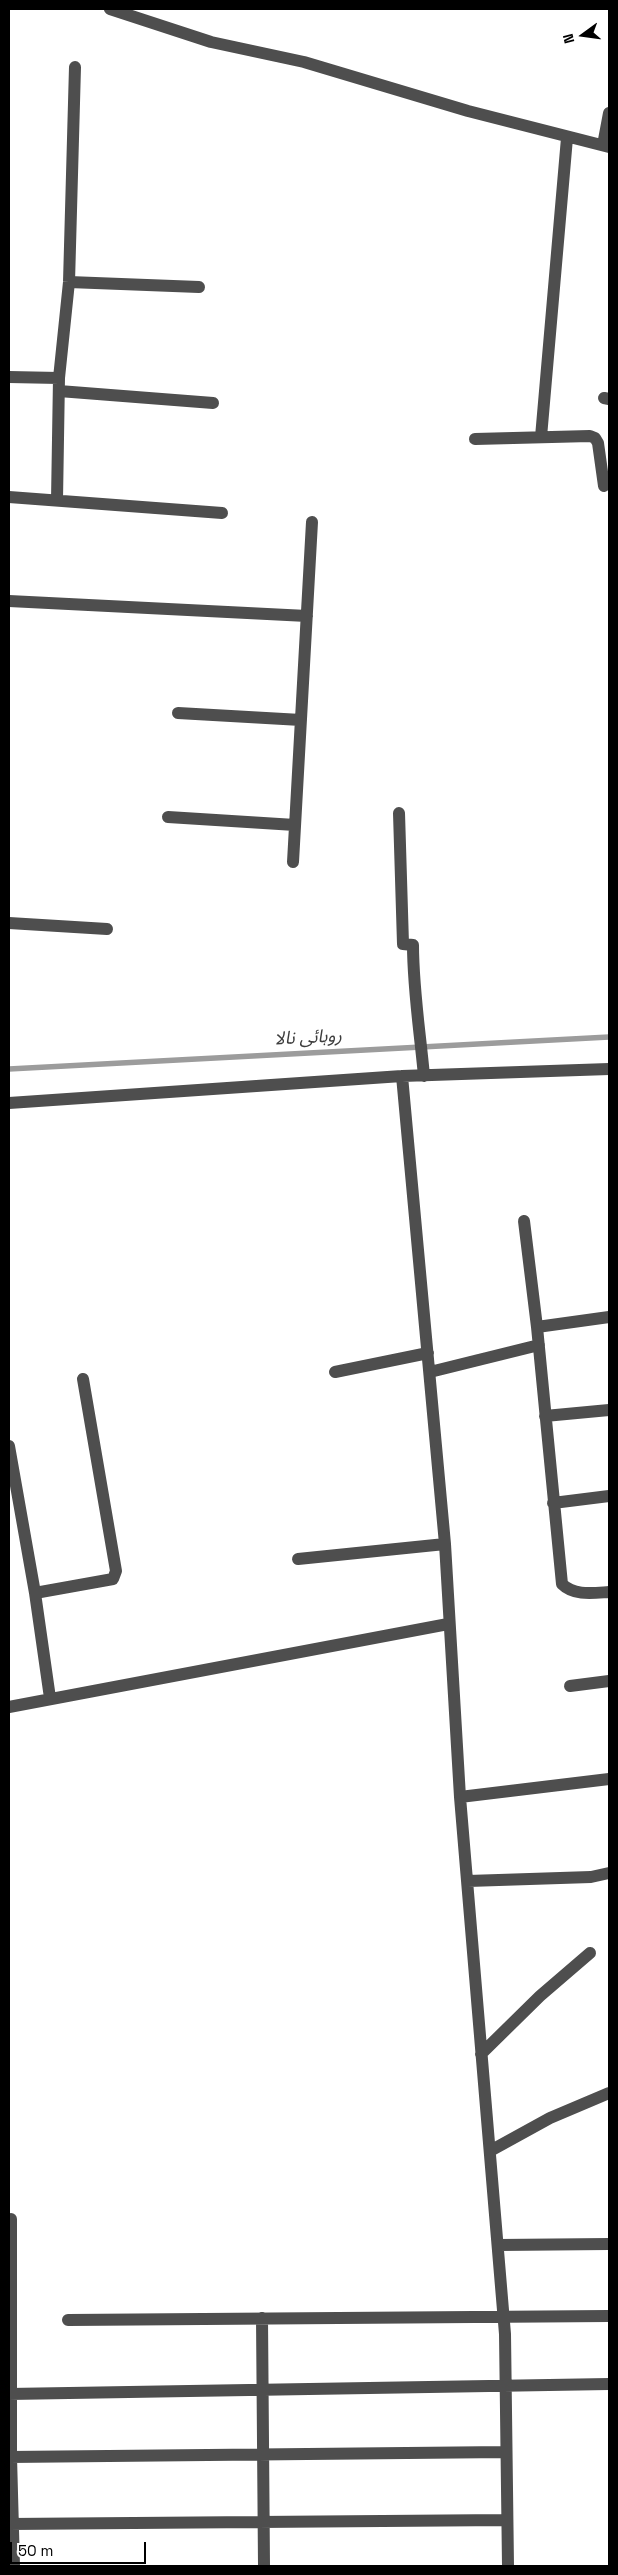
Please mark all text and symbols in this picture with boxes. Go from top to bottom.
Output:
north arrow [558,10,608,60]
text: N [559,32,578,45]
water label: روہائی نالا [273,1025,343,1051]
scale bar [12,2532,149,2564]
text: 50 m [18,2541,53,2560]

